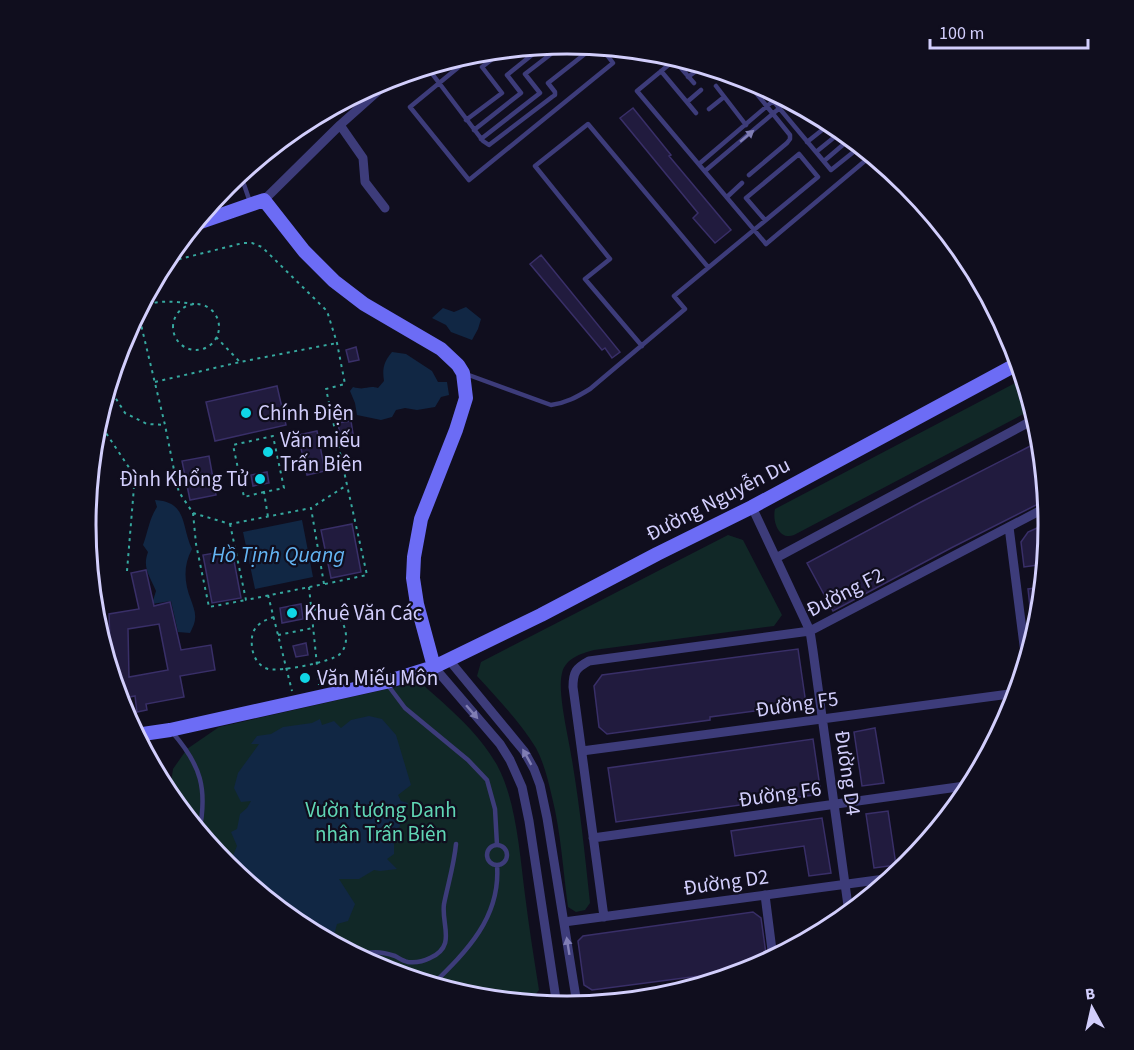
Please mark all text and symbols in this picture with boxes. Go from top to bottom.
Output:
scale bar [930,12,1088,50]
text: 100 m [939,21,984,46]
one-way arrow [739,130,754,143]
place label: Chính Điện [258,398,354,428]
marker: Chính Điện [239,406,253,420]
place label: Văn miếu Trấn Biên [280,425,363,479]
marker: Văn miếu Trấn Biên [261,445,275,459]
street label: Đường Nguyễn Du [641,450,795,548]
place label: Đình Khổng Tử [119,464,249,494]
marker: Đình Khổng Tử [253,472,267,486]
water label: Hồ Tịnh Quang [211,539,345,571]
street label: Đường F2 [801,560,889,624]
place label: Khuê Văn Các [304,598,423,628]
marker: Khuê Văn Các [285,606,299,620]
place label: Văn Miếu Môn [317,663,438,693]
marker: Văn Miếu Môn [298,671,312,685]
street label: Đường F5 [754,683,840,725]
one-way arrow [465,704,478,719]
street label: Đường D4 [827,728,869,818]
one-way arrow [522,748,532,765]
street label: Đường F6 [737,773,823,815]
park label: Vườn tượng Danh nhân Trấn Biên [305,795,457,849]
street label: Đường D2 [681,861,771,903]
one-way arrow [563,937,572,956]
north arrow [1062,978,1122,1038]
text: B [1084,983,1097,1006]

